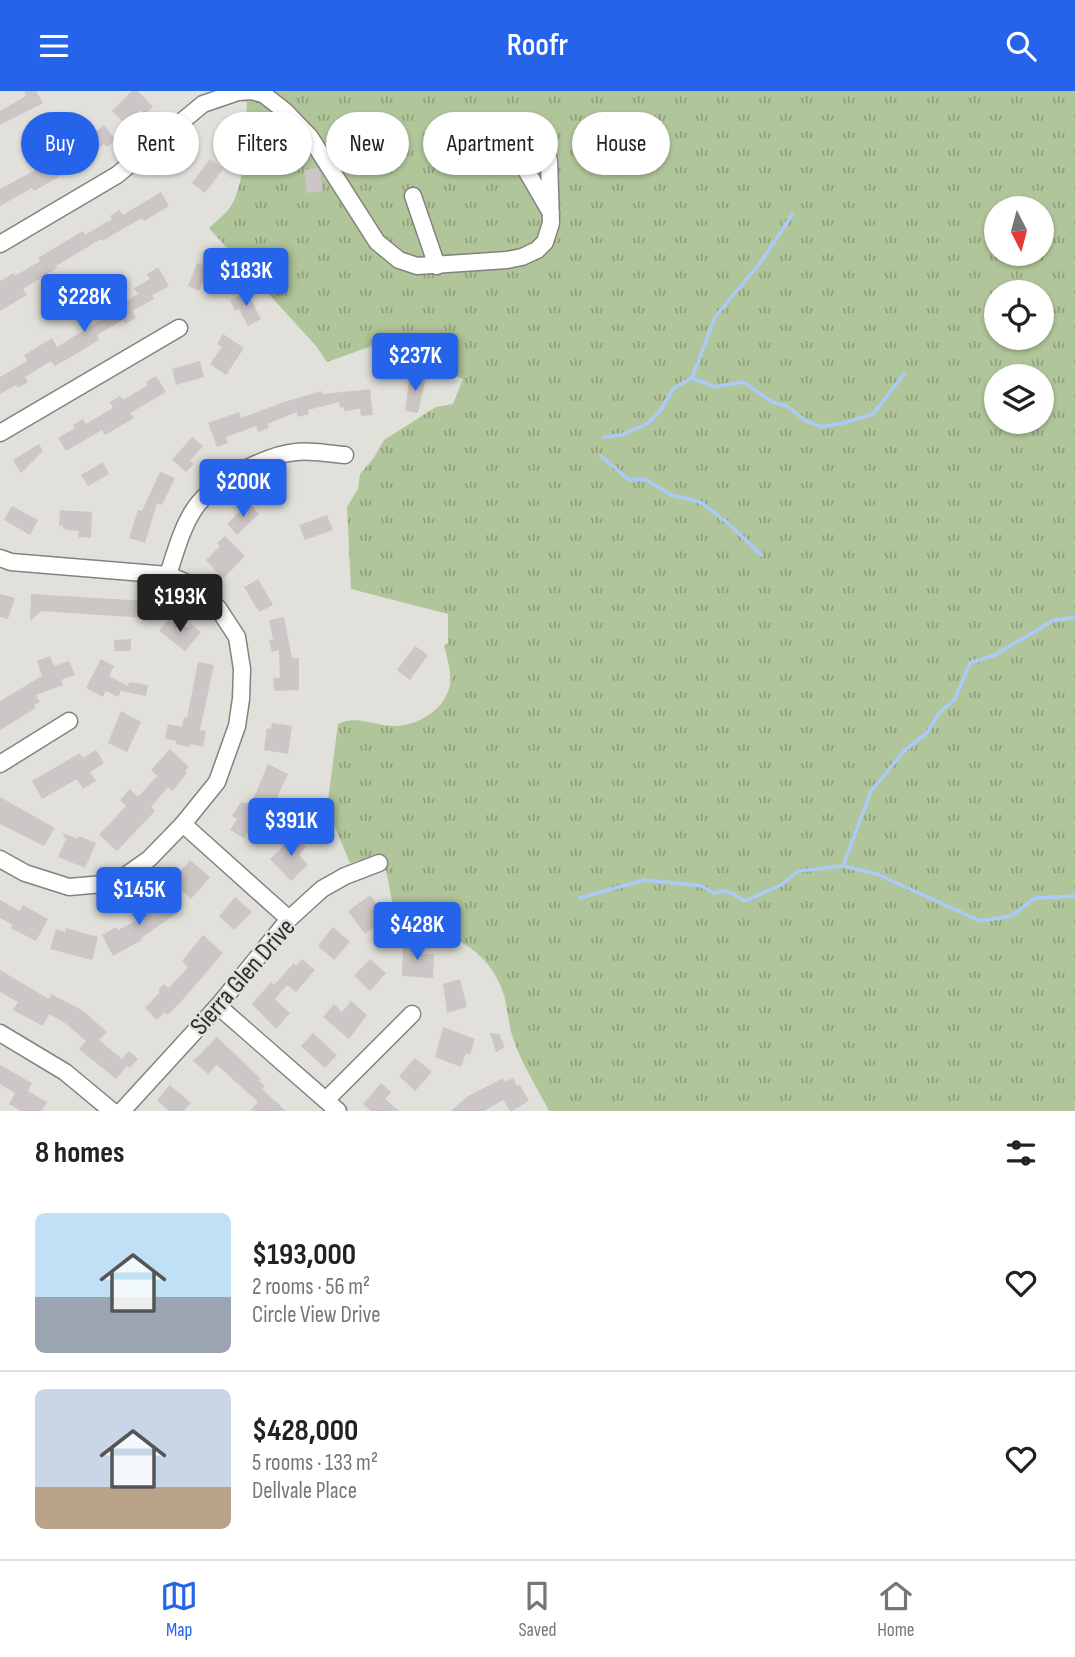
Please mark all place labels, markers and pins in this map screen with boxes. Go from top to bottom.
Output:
pin: $183K [197,249,295,308]
pin: $228K [35,275,133,334]
pin: $237K [366,334,464,393]
pin: $200K [194,459,292,519]
pin: $193K [131,575,229,634]
pin: $391K [242,799,340,858]
pin: $145K [90,867,188,927]
pin: $428K [368,903,466,962]

